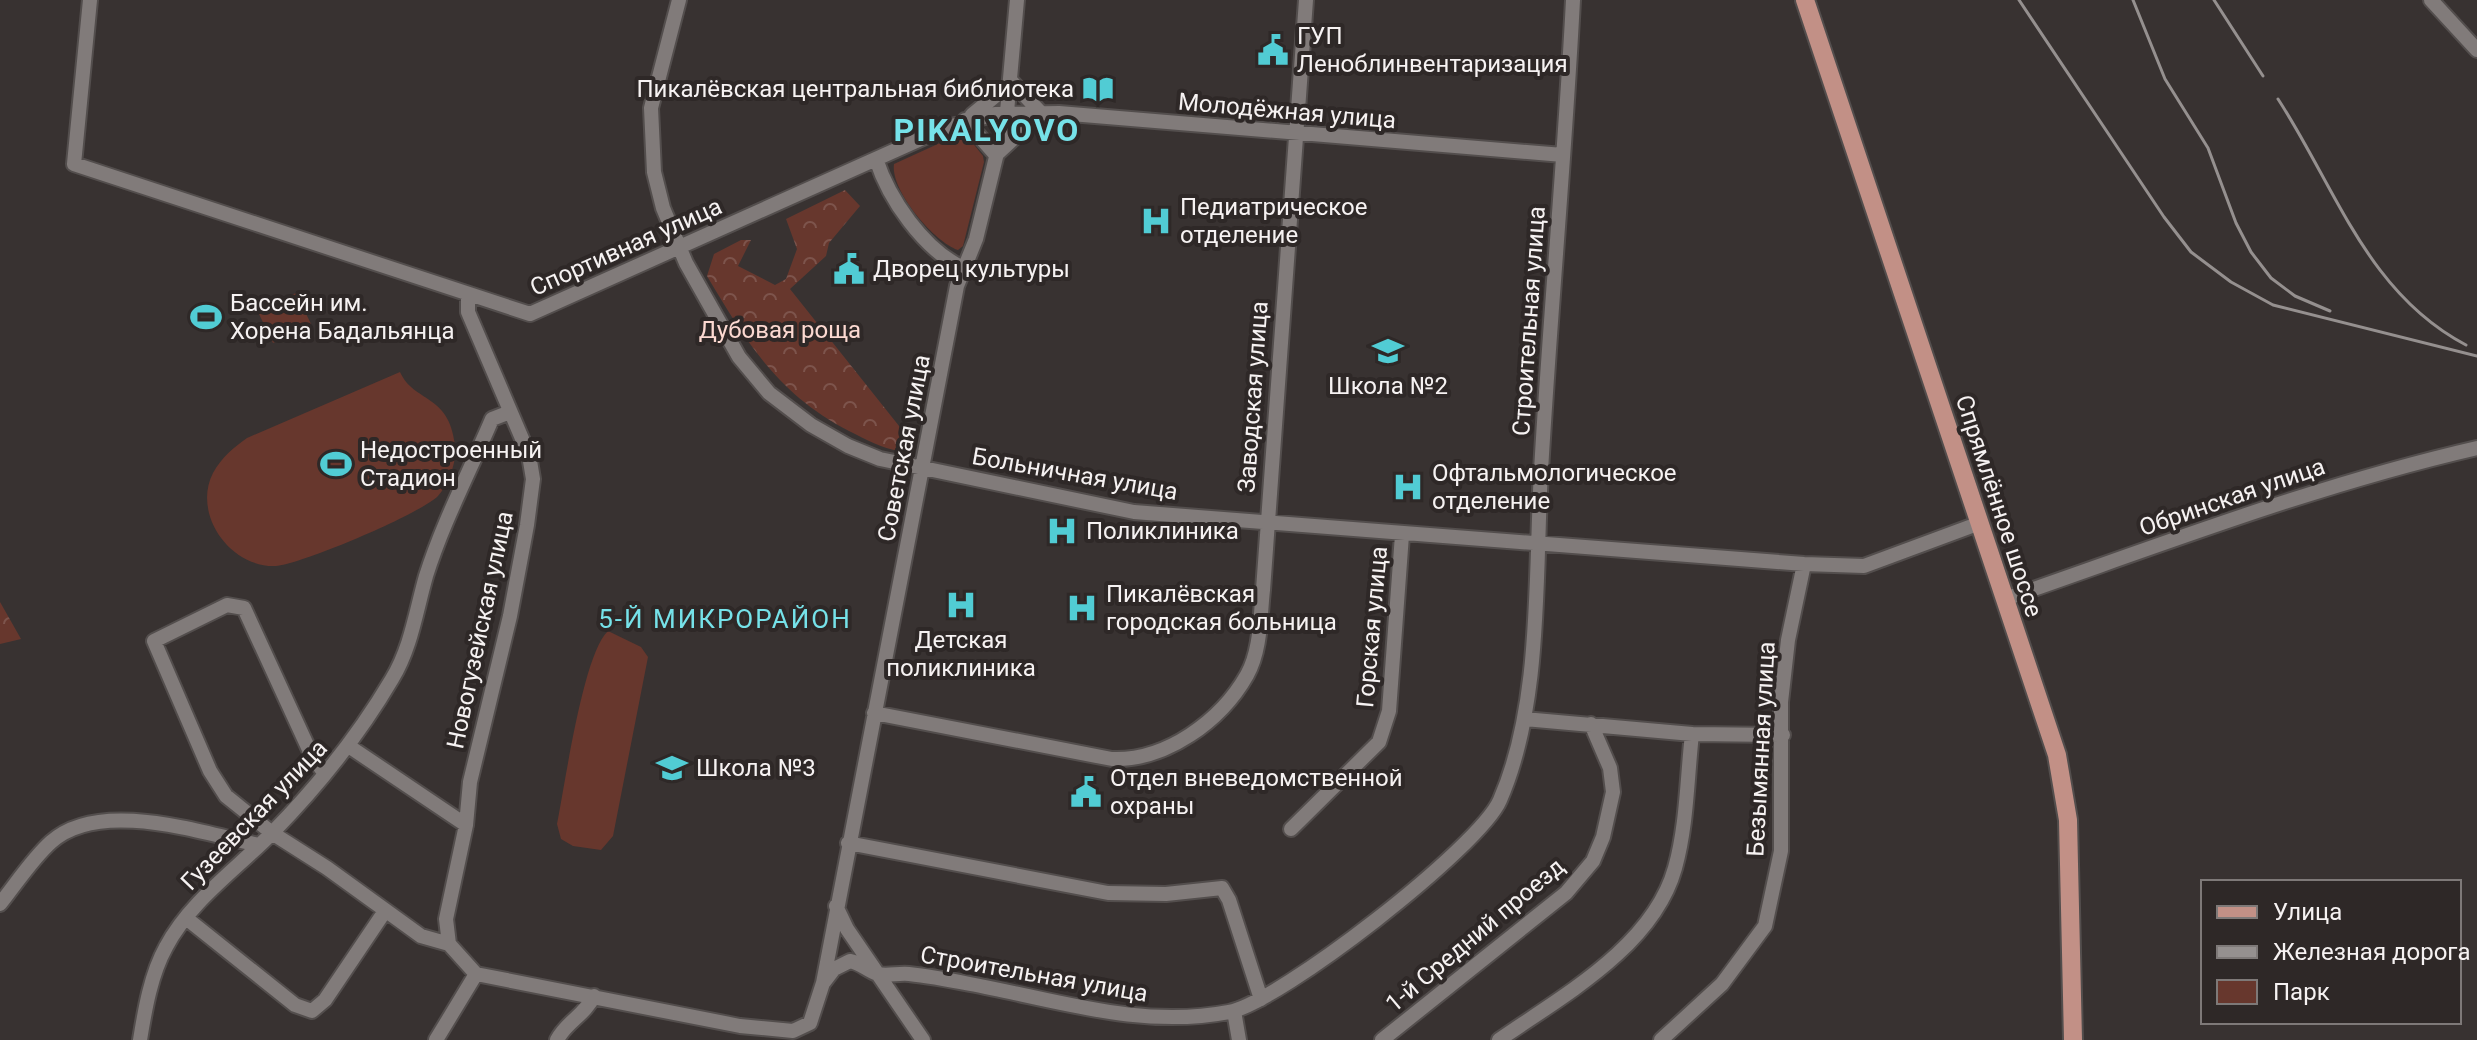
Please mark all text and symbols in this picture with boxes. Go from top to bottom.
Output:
place label: ГУП Леноблинвентаризация [1297,22,1568,78]
public building icon: ГУП Леноблинвентаризация [1256,33,1290,67]
library icon: Пикалёвская центральная библиотека [1081,72,1115,106]
place label: Пикалёвская центральная библиотека [636,75,1074,103]
street label: Молодёжная улица [1177,88,1397,134]
district label: PIKALYOVO [894,111,1080,149]
street label: Спортивная улица [526,192,726,302]
place label: Педиатрическое отделение [1180,193,1367,249]
hospital icon: Педиатрическое отделение [1139,204,1173,238]
street label: Строительная улица [1507,205,1551,437]
public building icon: Дворец культуры [832,252,866,286]
place label: Дворец культуры [873,255,1070,283]
place label: Бассейн им. Хорена Бадальянца [230,289,454,345]
sports icon: Бассейн им. Хорена Бадальянца [189,300,223,334]
street label: Заводская улица [1232,300,1274,494]
park label: Дубовая роща [699,316,861,344]
school or university icon: Школа №2 [1371,334,1405,368]
street label: Советская улица [872,352,936,544]
place label: Школа №2 [1328,372,1448,400]
street label: Спрямлённое шоссе [1950,392,2048,620]
place label: Недостроенный Стадион [360,436,542,492]
street label: Больничная улица [970,442,1180,506]
sports icon: Недостроенный Стадион [319,447,353,481]
street label: Обринская улица [2136,452,2328,542]
place label: Офтальмологическое отделение [1432,459,1677,515]
hospital icon: Офтальмологическое отделение [1391,470,1425,504]
street label: Новогузейская улица [441,509,519,751]
hospital icon: Поликлиника [1045,514,1079,548]
place label: Поликлиника [1086,517,1239,545]
street label: Горская улица [1351,545,1393,709]
place label: Пикалёвская городская больница [1106,580,1337,636]
hospital icon: Детская поликлиника [944,588,978,622]
hospital icon: Пикалёвская городская больница [1065,591,1099,625]
district label: 5-Й МИКРОРАЙОН [598,604,852,634]
place label: Детская поликлиника [886,626,1036,682]
street label: Безымянная улица [1741,641,1781,857]
street label: Гузеевская улица [175,734,333,896]
school or university icon: Школа №3 [655,751,689,785]
place label: Школа №3 [696,754,816,782]
place label: Отдел вневедомственной охраны [1110,764,1403,820]
public building icon: Отдел вневедомственной охраны [1069,775,1103,809]
street label: 1-й Средний проезд [1380,852,1570,1018]
legend [2201,880,2461,1024]
text: Улица [2273,898,2342,926]
text: Железная дорога [2273,938,2470,966]
street label: Строительная улица [918,940,1150,1008]
text: Парк [2273,978,2330,1006]

